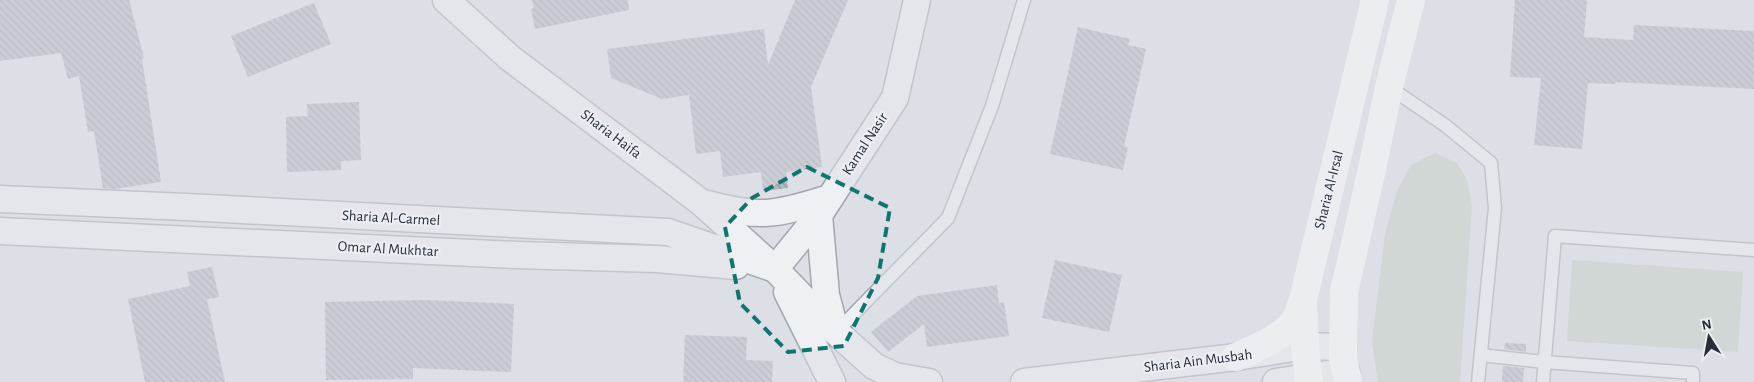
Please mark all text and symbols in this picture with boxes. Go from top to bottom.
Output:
street label: Sharia Haifa [578,107,644,161]
street label: Kamal Nasir [839,110,891,178]
street label: Sharia Al-Irsal [1312,149,1346,231]
street label: Sharia Al-Carmel [341,208,441,228]
street label: Omar Al Mukhtar [337,239,439,259]
north arrow [1684,312,1734,362]
text: N [1701,317,1713,333]
street label: Sharia Ain Musbah [1143,347,1253,375]

